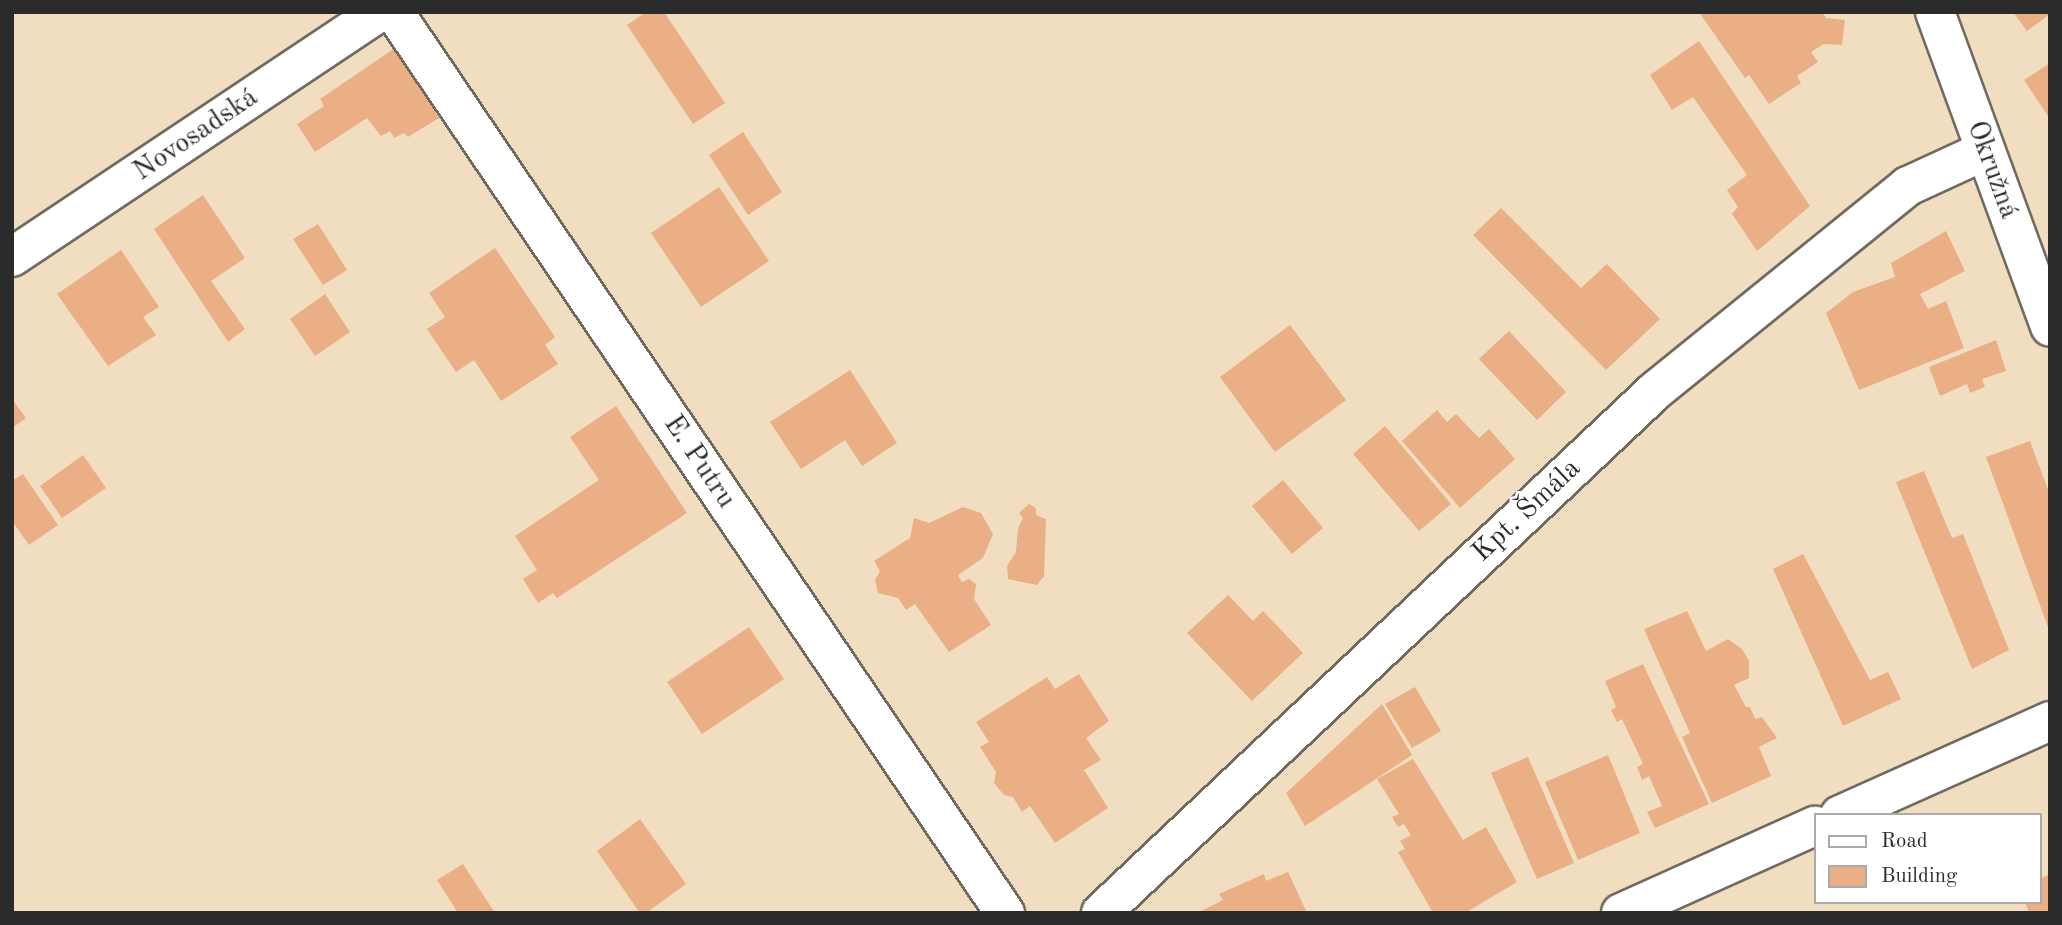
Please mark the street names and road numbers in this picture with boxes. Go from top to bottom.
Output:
street label: Novosadská [127,81,265,189]
street label: Okružná [1959,116,2025,224]
street label: E. Putru [656,409,742,515]
street label: Kpt. Šmála [1466,452,1588,570]

